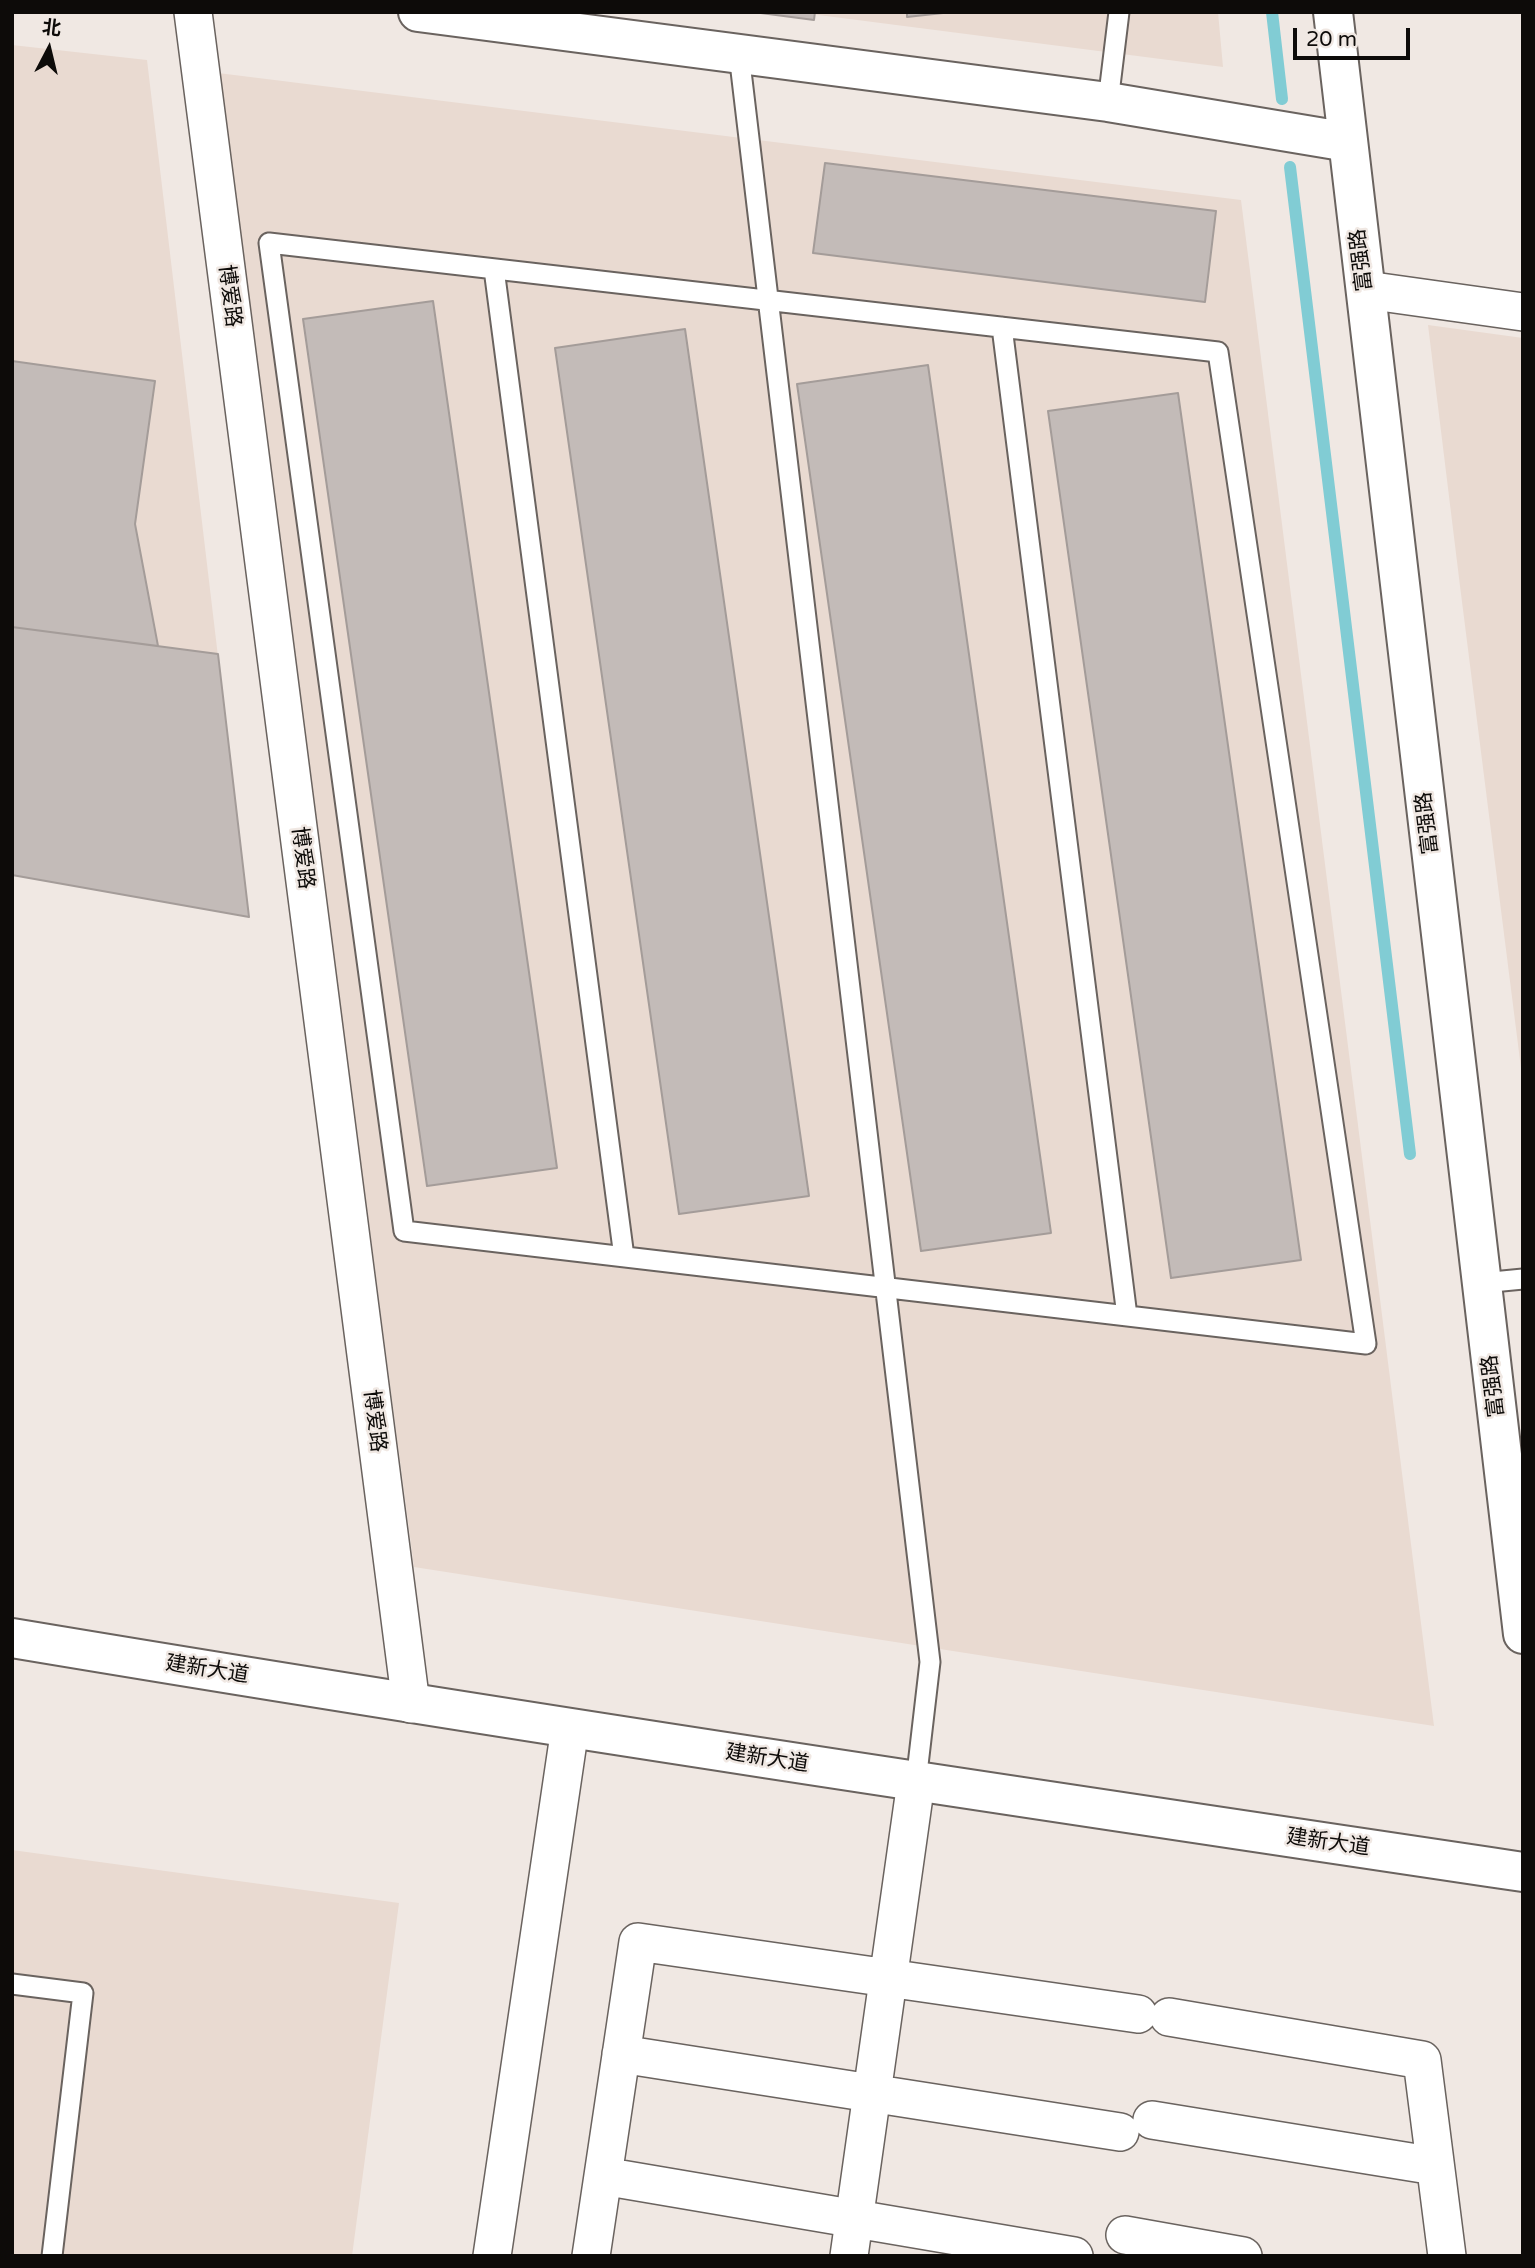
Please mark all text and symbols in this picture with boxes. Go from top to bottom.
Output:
north arrow [14,14,84,84]
scale bar [1297,14,1414,58]
text: 北 [41,16,62,40]
text: 20 m [1306,27,1357,52]
street label: 富强路 [1346,227,1378,293]
street label: 博爱路 [213,263,245,329]
street label: 富强路 [1412,790,1444,856]
street label: 博爱路 [286,825,318,891]
street label: 富强路 [1478,1353,1510,1419]
street label: 博爱路 [358,1388,390,1454]
street label: 建新大道 [164,1651,250,1689]
street label: 建新大道 [724,1740,810,1778]
street label: 建新大道 [1285,1825,1371,1861]

